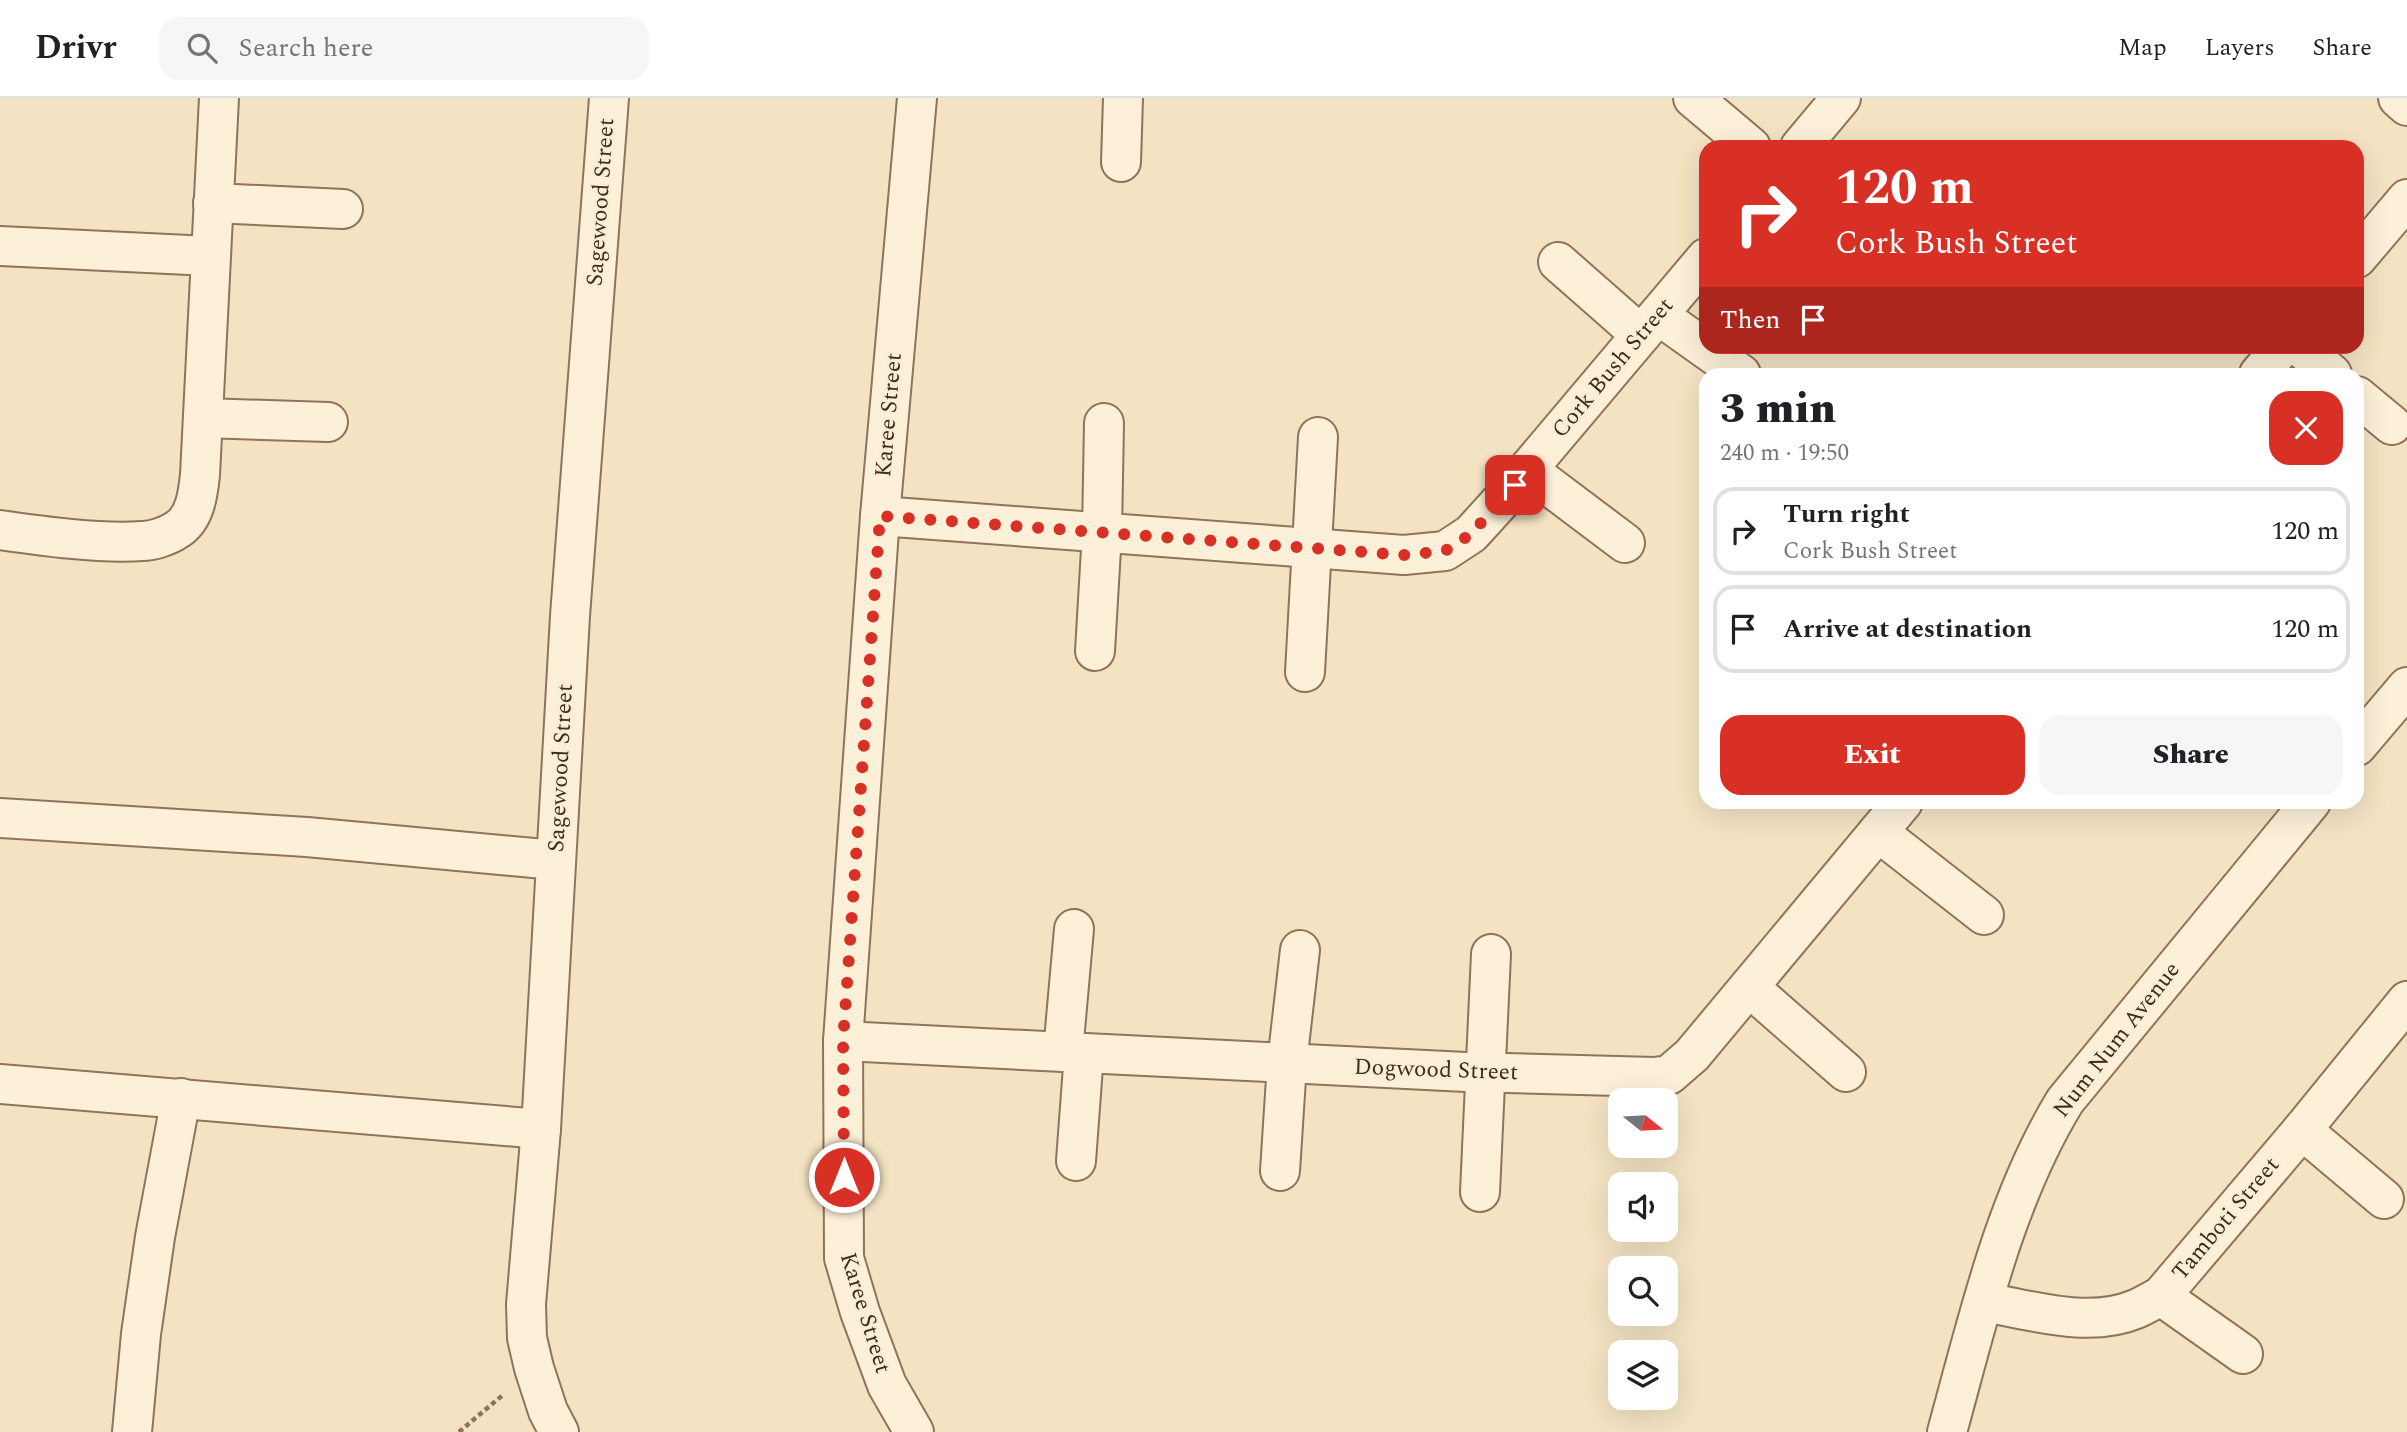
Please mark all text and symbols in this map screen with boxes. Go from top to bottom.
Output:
search box [159,17,649,80]
text: Drivr [35,23,117,73]
text: Search here [239,28,373,68]
icon: search [183,29,221,67]
text: Map [2118,30,2167,66]
text: Layers [2205,30,2275,66]
text: Share [2313,30,2372,66]
street label: Sagewood Street [578,117,624,287]
text: 120 m [1835,151,1974,226]
icon: right [1720,168,1811,259]
text: Cork Bush Street [1835,219,2078,268]
street label: Cork Bush Street [1544,290,1682,446]
text: Then [1720,300,1780,340]
icon: arrive [1794,301,1832,339]
street label: Karee Street [866,351,912,479]
text: 3 min [1720,378,1836,441]
button: close [2269,391,2343,465]
text: 240 m · 19:50 [1720,436,1849,471]
pin [1485,455,1545,515]
icon: arrive [1496,466,1534,504]
text: Turn right [1783,494,1910,534]
text: 120 m [2271,511,2339,551]
icon: right [1724,512,1762,550]
text: Cork Bush Street [1783,534,1957,569]
text: Arrive at destination [1783,609,2032,649]
text: 120 m [2271,609,2339,649]
icon: arrive [1724,610,1762,648]
street label: Sagewood Street [539,683,583,853]
button: Exit [1720,715,2025,795]
button: Share [2039,715,2343,795]
street label: Num Num Avenue [2045,955,2189,1125]
street label: Dogwood Street [1353,1050,1519,1090]
north arrow [1608,1088,1678,1158]
map controls [1608,1088,1678,1410]
position arrow [807,1140,881,1214]
street label: Tamboti Street [2164,1149,2288,1289]
button: sound [1608,1172,1678,1242]
street label: Karee Street [830,1248,900,1378]
button: search [1608,1256,1678,1326]
button: layers [1608,1340,1678,1410]

